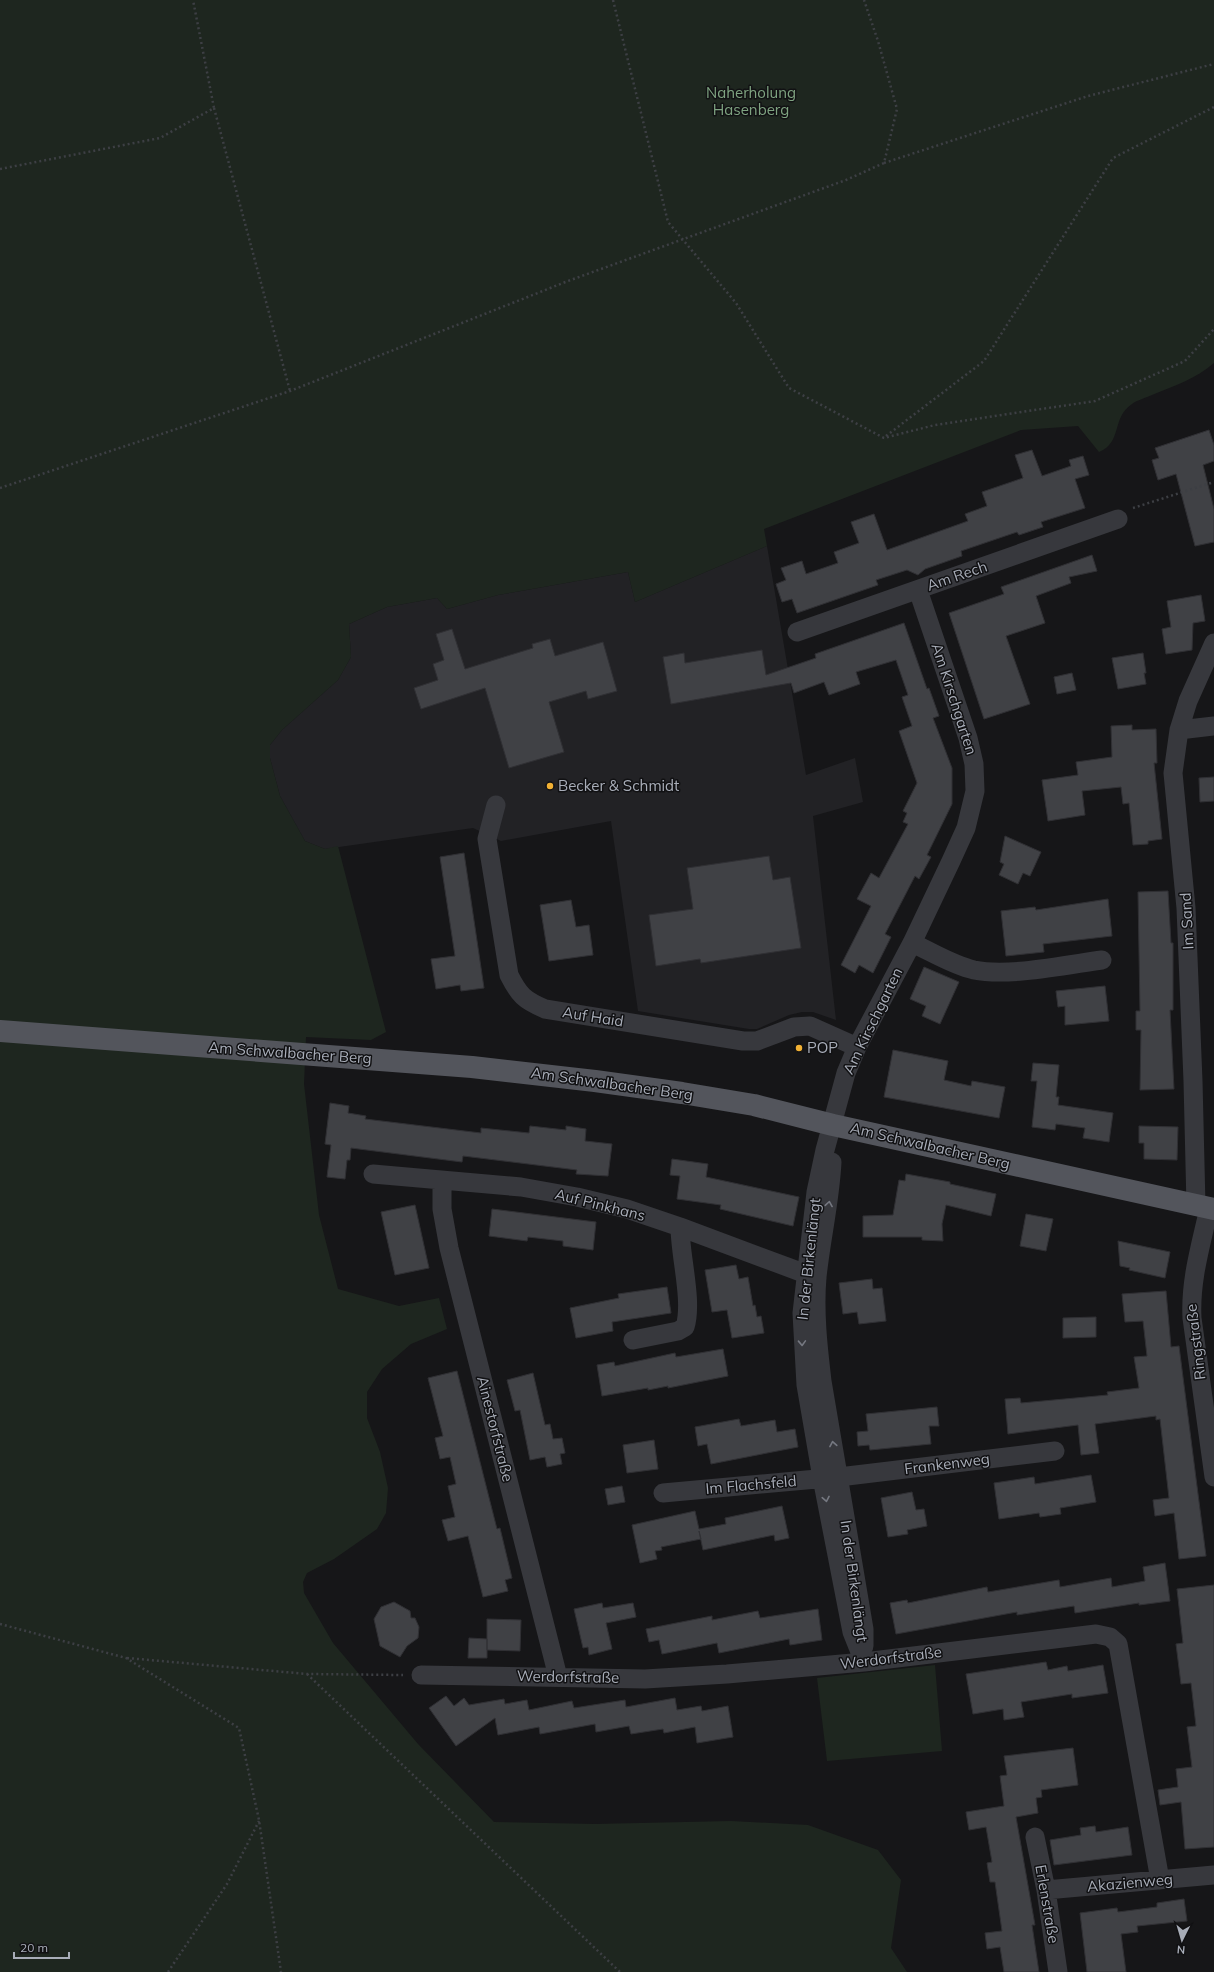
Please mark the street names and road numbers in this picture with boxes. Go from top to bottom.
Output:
street label: Am Rech [924,556,990,595]
street label: Am Kirschgarten [927,641,981,757]
street label: Im Sand [1176,892,1197,950]
street label: Am Kirschgarten [839,964,907,1077]
street label: Auf Haid [561,1002,625,1031]
street label: Am Schwalbacher Berg [208,1037,372,1068]
street label: Am Schwalbacher Berg [530,1063,694,1104]
street label: Am Schwalbacher Berg [848,1118,1012,1173]
street label: Auf Pinkhans [553,1184,647,1225]
street label: In der Birkenlängt [793,1197,824,1321]
street label: Ringstraße [1181,1303,1210,1381]
street label: Ainestorfstraße [473,1374,518,1484]
street label: Frankenweg [903,1449,991,1478]
street label: Im Flachsfeld [705,1471,797,1498]
street label: In der Birkenlängt [837,1519,872,1643]
street label: Werdorfstraße [839,1642,943,1673]
street label: Werdorfstraße [517,1666,619,1687]
street label: Erlenstraße [1031,1863,1064,1945]
street label: Akazienweg [1086,1869,1174,1896]

